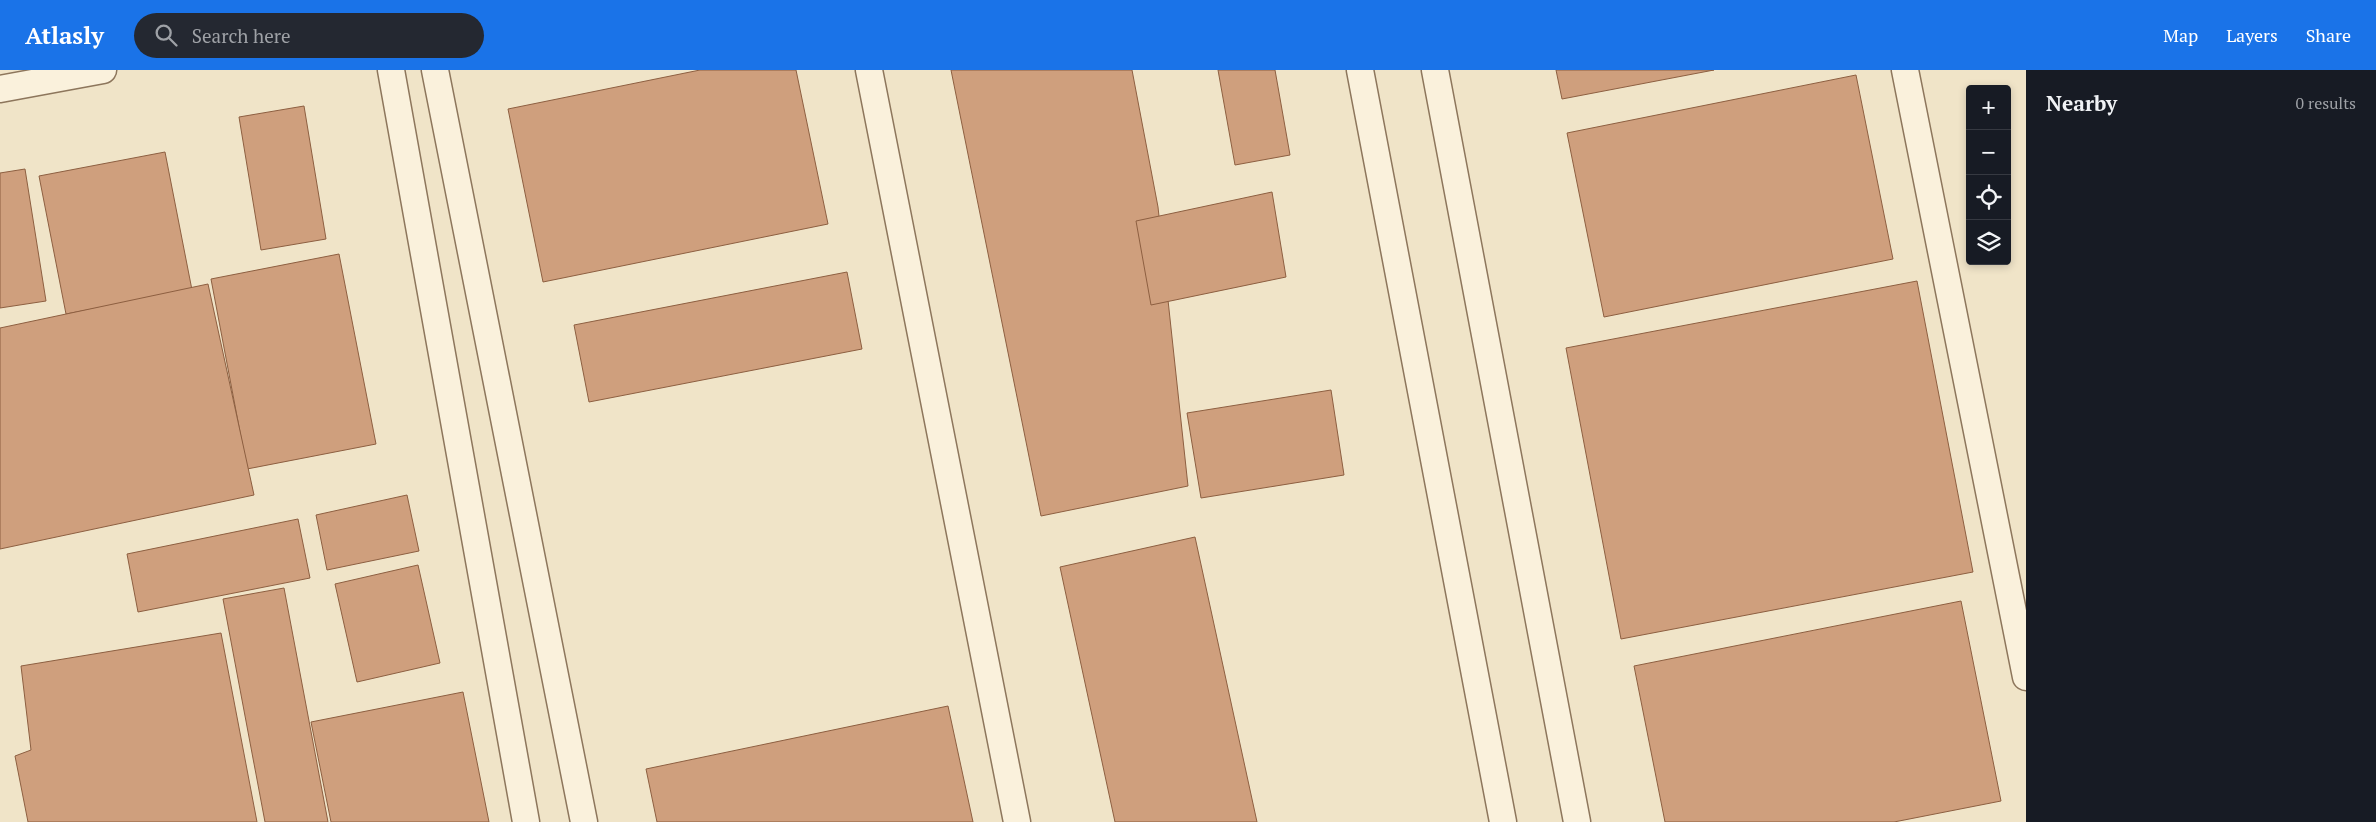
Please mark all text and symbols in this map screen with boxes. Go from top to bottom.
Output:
search box [134,13,484,58]
text: Atlasly [25,19,104,51]
icon: search [152,21,180,49]
text: Search here [192,23,291,48]
text: Map [2163,23,2198,47]
text: Layers [2226,23,2278,47]
text: Share [2306,23,2351,47]
map controls [1966,85,2011,265]
button: + [1966,85,2011,130]
text: Nearby [2046,89,2117,117]
text: 0 results [2296,92,2356,114]
button: − [1966,130,2011,175]
button: locate [1966,175,2011,220]
button: layers [1966,220,2011,265]

